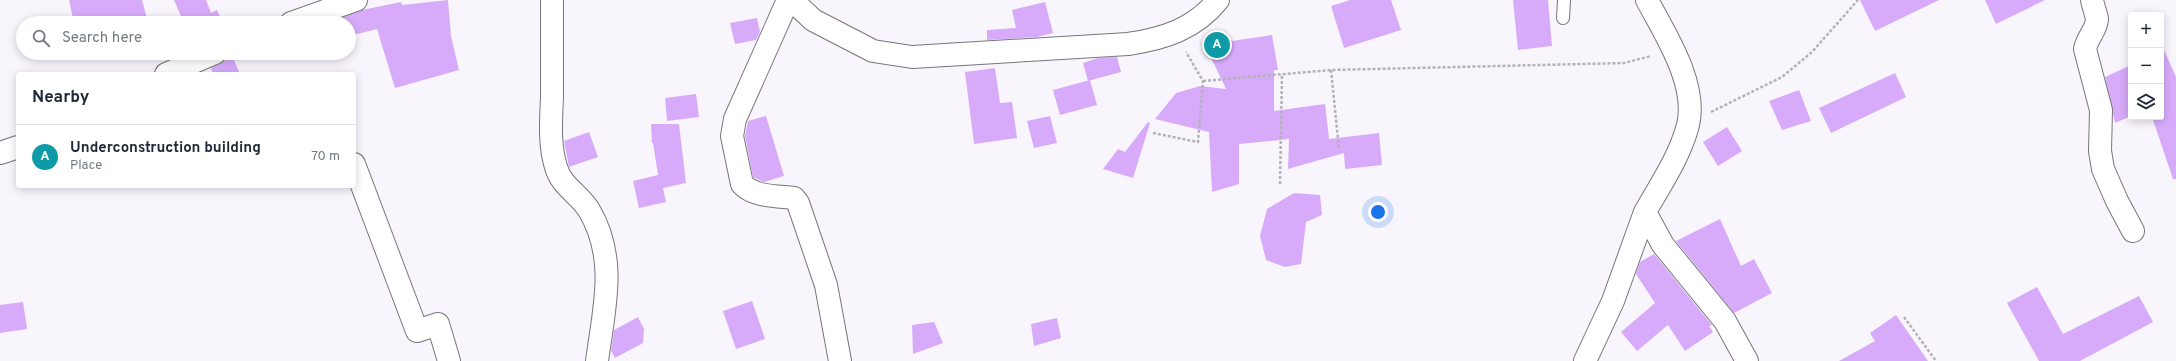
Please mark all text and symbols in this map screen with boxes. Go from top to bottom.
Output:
map controls [2128,12,2164,120]
button: + [2128,12,2164,48]
search box [16,16,356,60]
icon: search [30,27,52,49]
text: Search here [62,29,142,48]
pin: A [1204,30,1230,60]
button: − [2128,48,2164,84]
button: layers [2128,84,2164,120]
text: Nearby [32,87,89,109]
text: Underconstruction building [70,139,261,158]
text: A [40,149,50,165]
text: 70 m [311,149,340,165]
text: Place [70,158,102,174]
your location [1368,202,1388,222]

